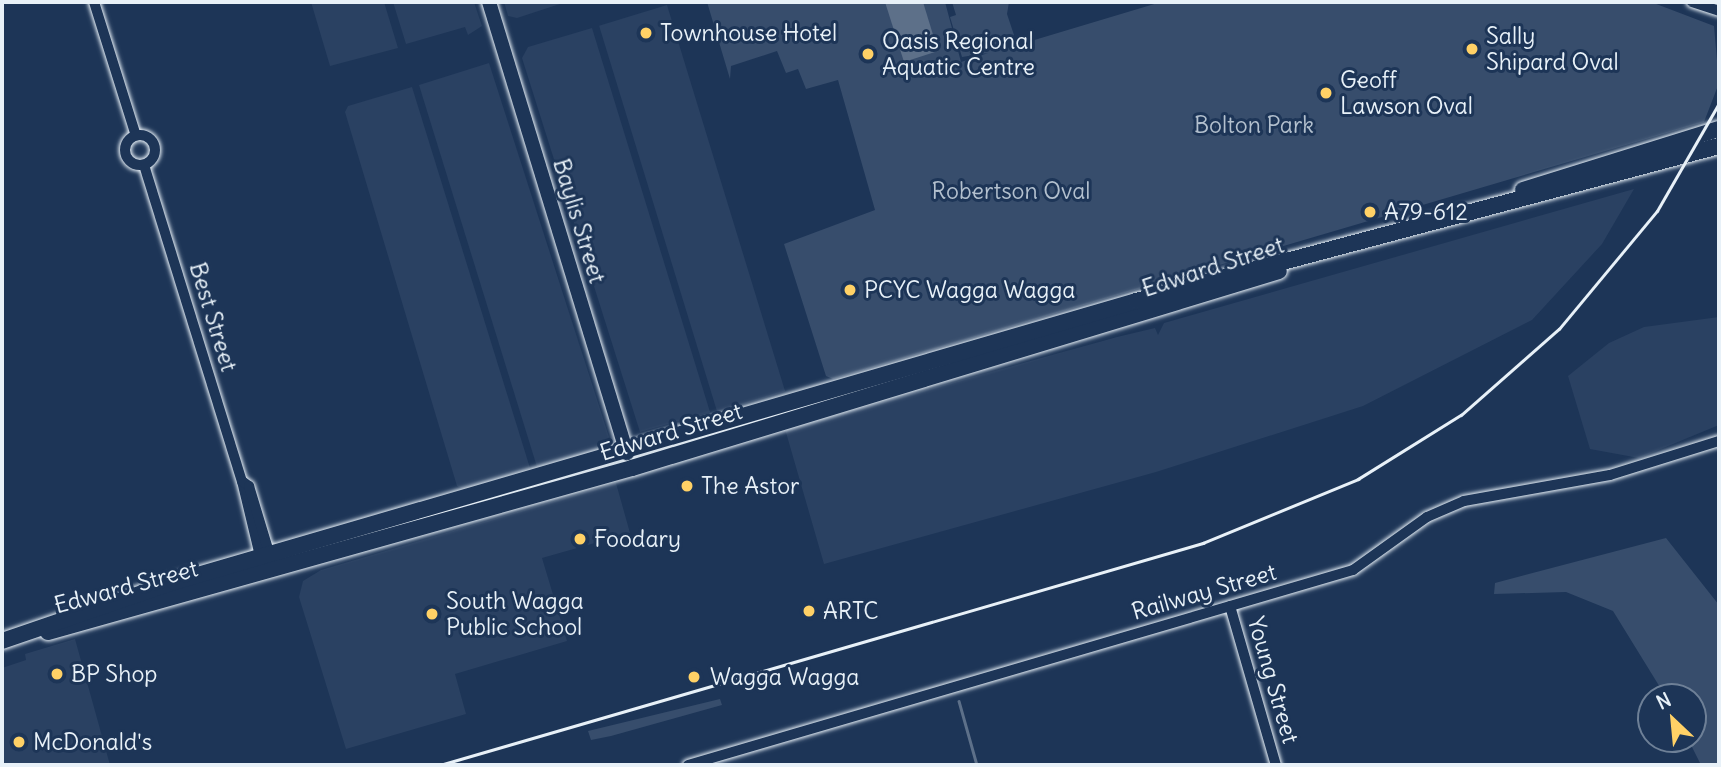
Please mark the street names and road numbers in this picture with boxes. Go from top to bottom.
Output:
street label: Baylis Street [547,155,611,287]
street label: Edward Street [1139,231,1287,303]
street label: Best Street [183,259,243,375]
street label: Edward Street [596,397,746,467]
street label: Edward Street [51,555,201,619]
street label: Railway Street [1129,558,1279,626]
street label: Young Street [1242,613,1304,747]

